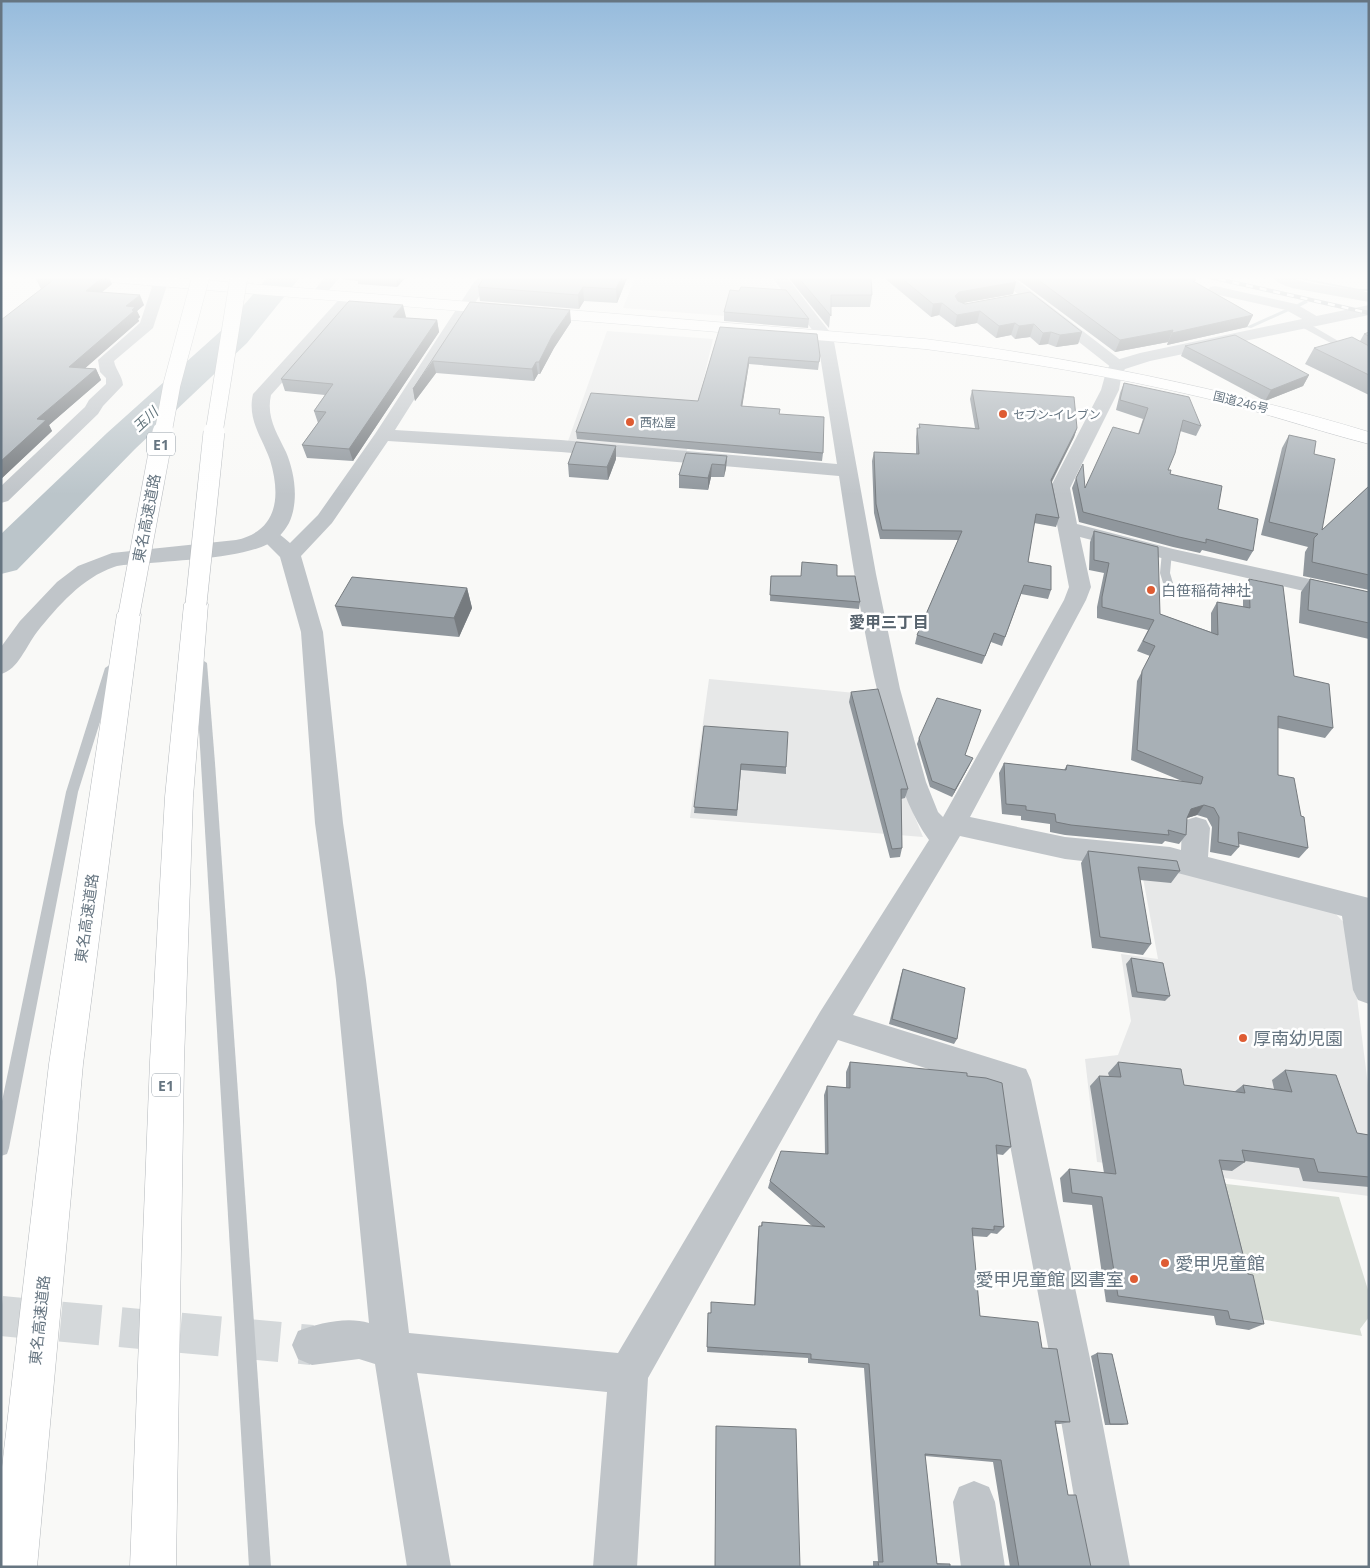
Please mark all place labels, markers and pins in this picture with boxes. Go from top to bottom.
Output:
place label: セブン-イレブン [1013,406,1101,423]
marker: セブン-イレブン [997,408,1009,420]
place label: 西松屋 [640,414,676,431]
marker: 西松屋 [624,416,636,428]
place label: 白笹稲荷神社 [1161,580,1251,600]
marker: 白笹稲荷神社 [1145,584,1157,596]
place label: 厚南幼児園 [1253,1026,1343,1050]
marker: 厚南幼児園 [1237,1032,1249,1044]
place label: 愛甲児童館 [1175,1251,1265,1275]
marker: 愛甲児童館 [1159,1257,1171,1269]
place label: 愛甲児童館 図書室 [975,1267,1124,1291]
marker: 愛甲児童館 図書室 [1128,1273,1140,1285]

